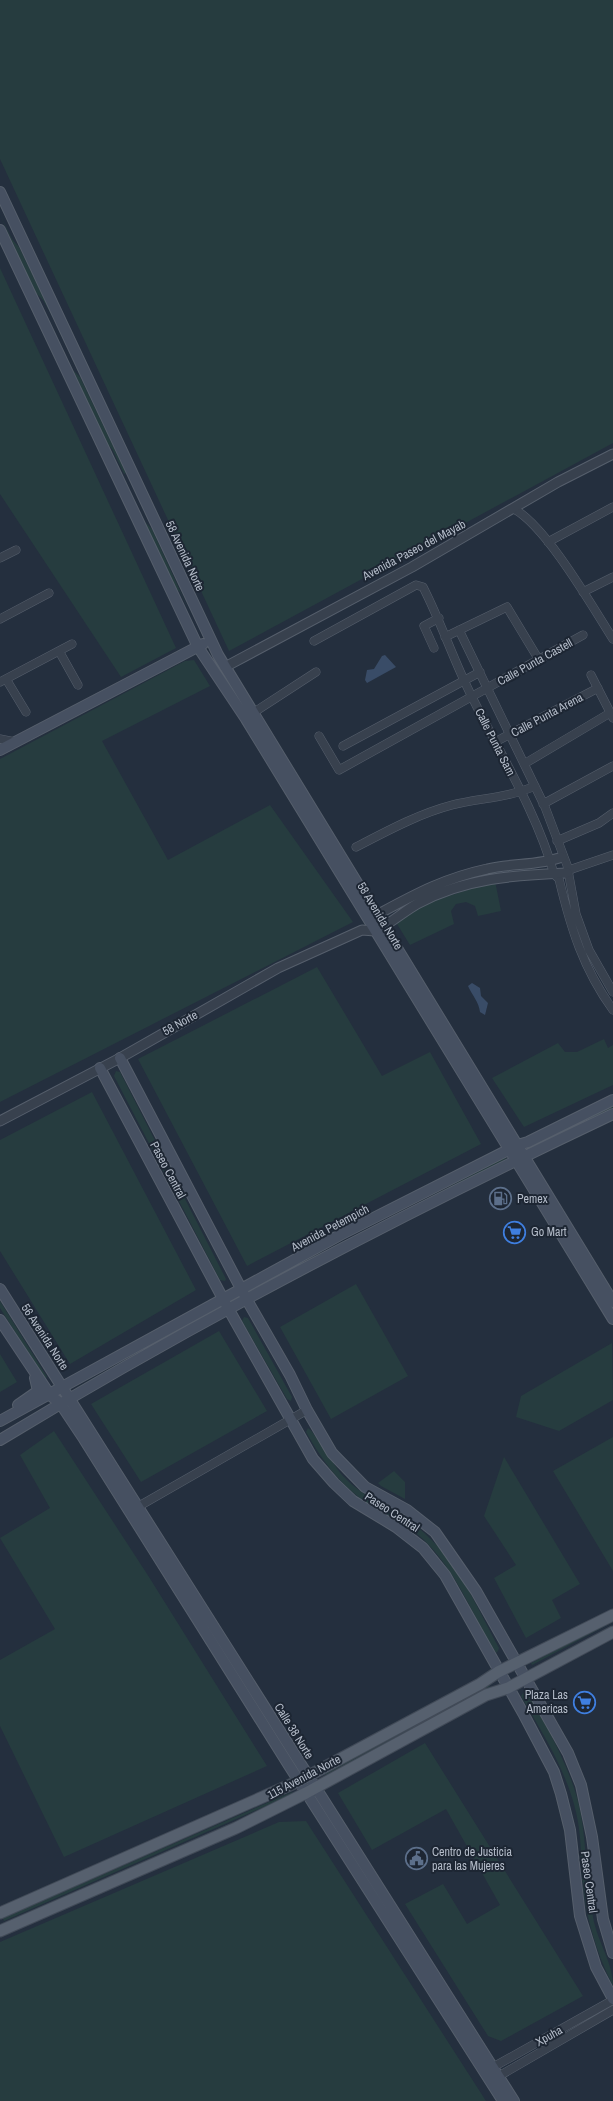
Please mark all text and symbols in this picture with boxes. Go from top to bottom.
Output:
street label: Avenida Paseo del Mayab [359,516,468,584]
street label: 58 Avenida Norte [162,518,208,594]
street label: Calle Punta Castell [495,635,575,689]
street label: Calle Punta Arena [508,689,586,741]
street label: Calle Punta Sam [471,705,519,779]
street label: 58 Avenida Norte [354,879,406,953]
street label: 58 Norte [160,1007,200,1039]
street label: Paseo Central [146,1139,190,1201]
fuel station icon: Pemex [489,1187,513,1211]
place label: Pemex [517,1191,548,1207]
street label: Avenida Petempich [288,1201,372,1256]
supermarket icon: Go Mart [503,1220,527,1244]
place label: Go Mart [531,1224,567,1240]
street label: 56 Avenida Norte [18,1301,72,1373]
street label: Paseo Central [361,1488,423,1536]
place label: Plaza Las Americas [525,1687,568,1717]
supermarket icon: Plaza Las Americas [572,1690,596,1714]
street label: Calle 38 Norte [271,1700,317,1762]
street label: 115 Avenida Norte [265,1751,343,1803]
place label: Centro de Justicia para las Mujeres [432,1844,512,1874]
public building icon: Centro de Justicia para las Mujeres [404,1847,428,1871]
street label: Paseo Central [577,1850,601,1914]
street label: Xpuha [533,2022,566,2050]

